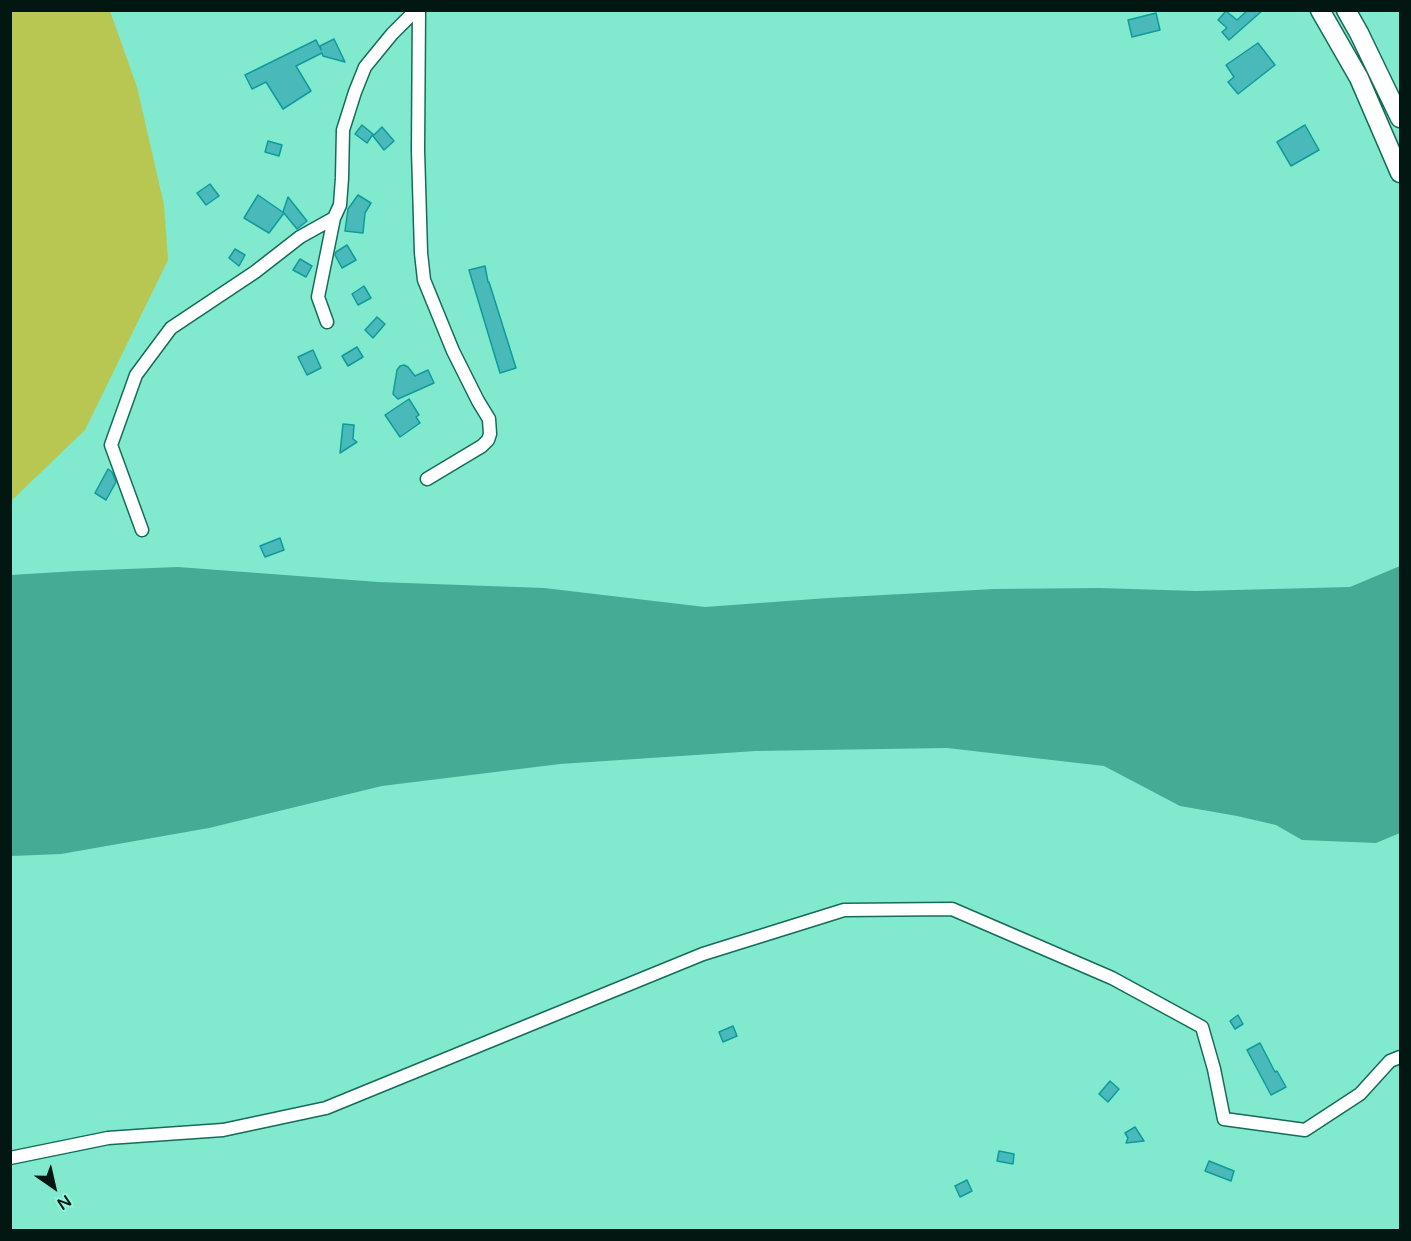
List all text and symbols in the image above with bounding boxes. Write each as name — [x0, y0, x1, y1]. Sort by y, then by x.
north arrow — [24, 1157, 84, 1217]
text: N — [53, 1190, 75, 1214]

